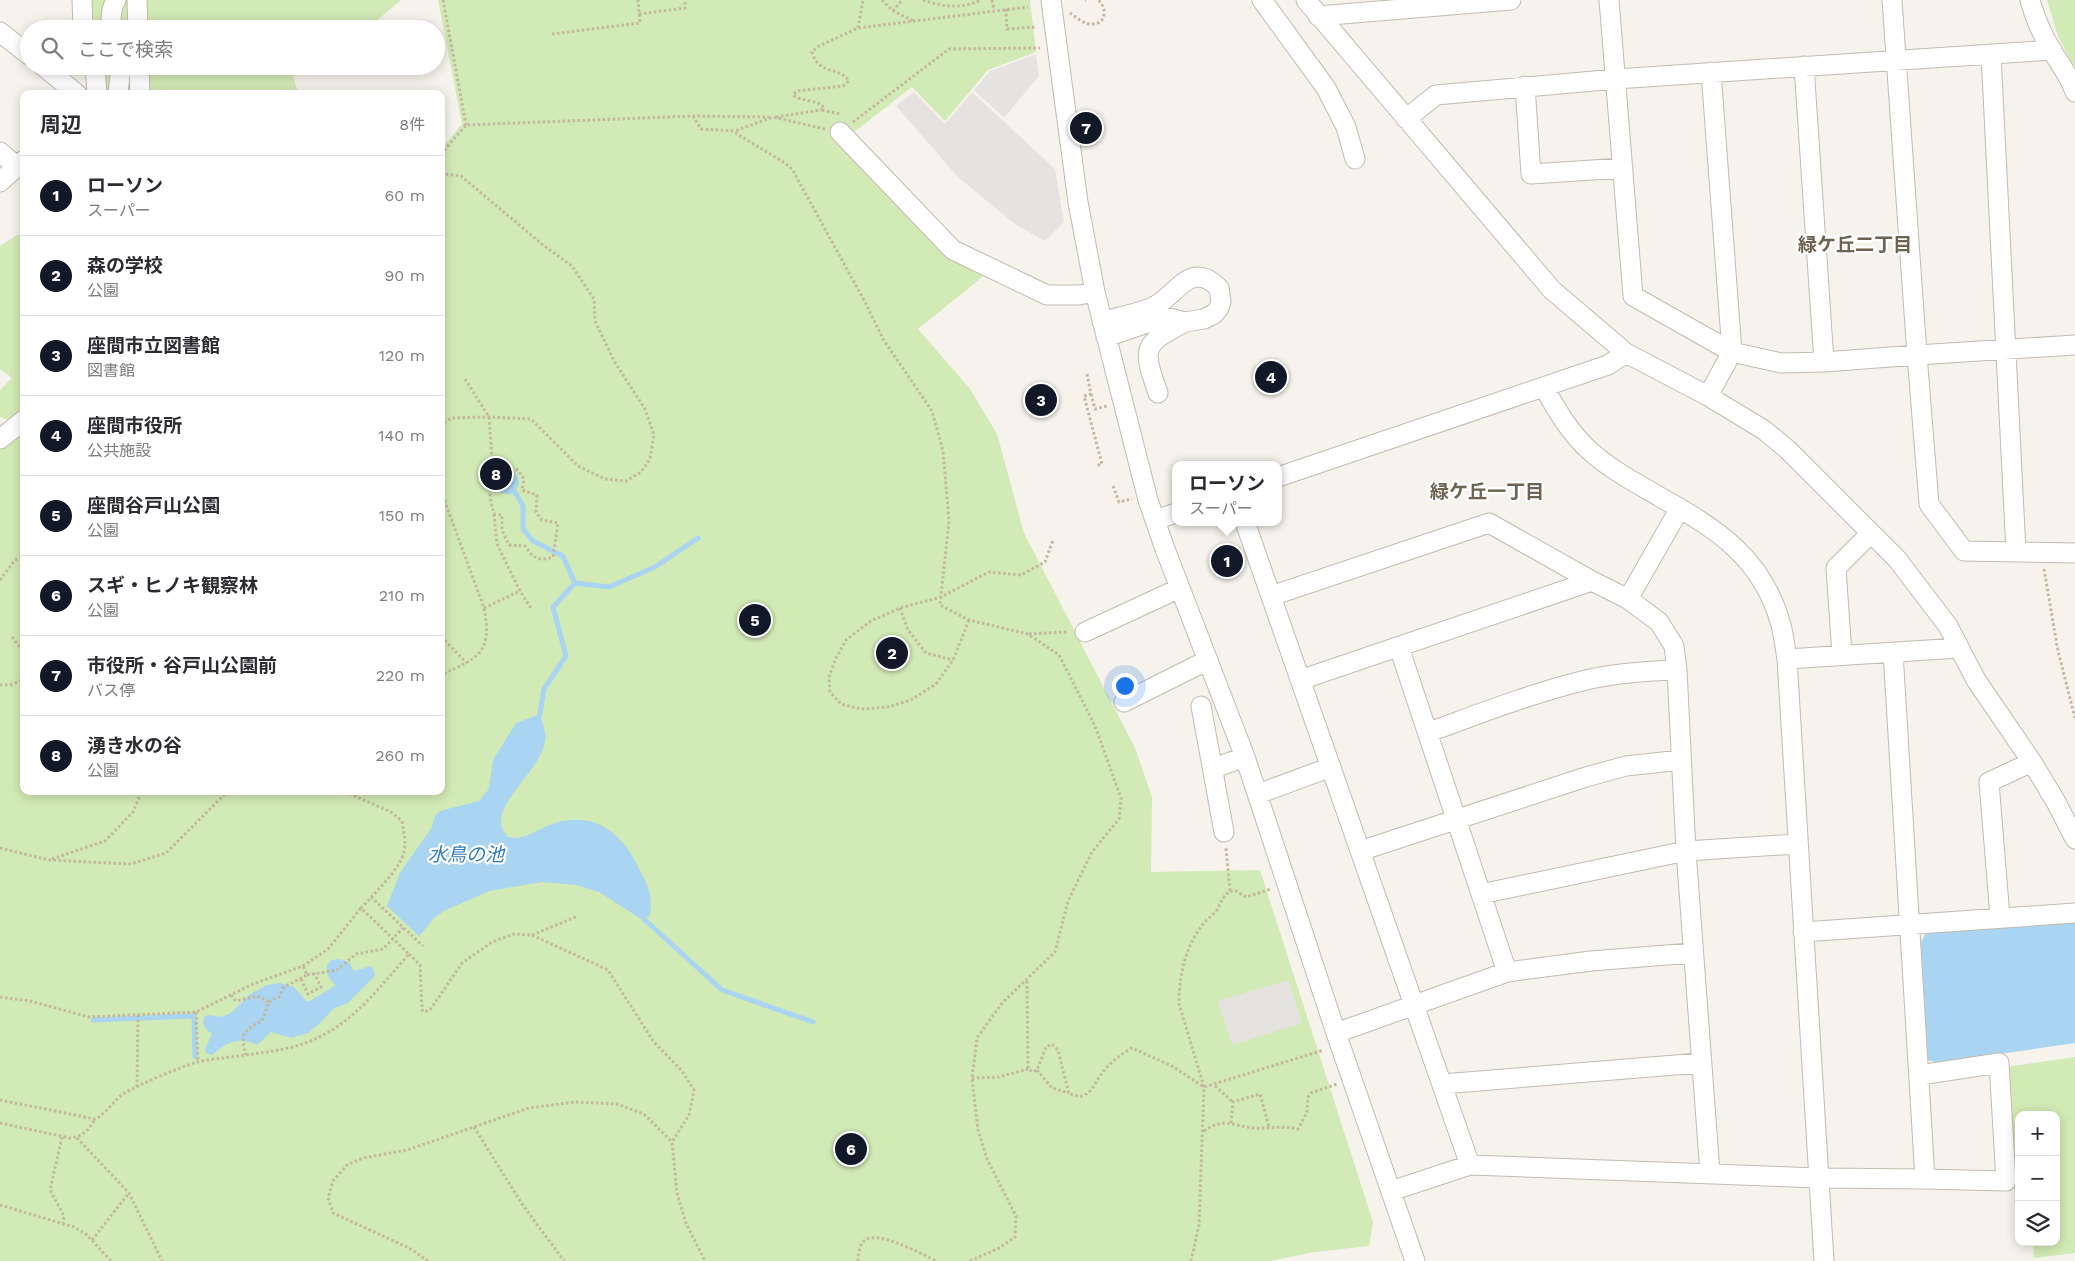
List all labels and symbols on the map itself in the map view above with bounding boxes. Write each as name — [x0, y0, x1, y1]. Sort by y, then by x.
pin: 7 — [1070, 109, 1102, 147]
district label: 緑ケ丘二丁目 — [1798, 233, 1912, 256]
pin: 4 — [1255, 358, 1287, 396]
pin: 3 — [1025, 381, 1057, 419]
pin: 8 — [480, 455, 512, 493]
district label: 緑ケ丘一丁目 — [1430, 480, 1544, 503]
pin: 1 — [1211, 542, 1243, 580]
pin: 5 — [739, 601, 771, 639]
pin: 2 — [876, 634, 908, 672]
your location — [1112, 673, 1138, 699]
water label: 水鳥の池 — [428, 843, 506, 866]
pin: 6 — [835, 1130, 867, 1168]

